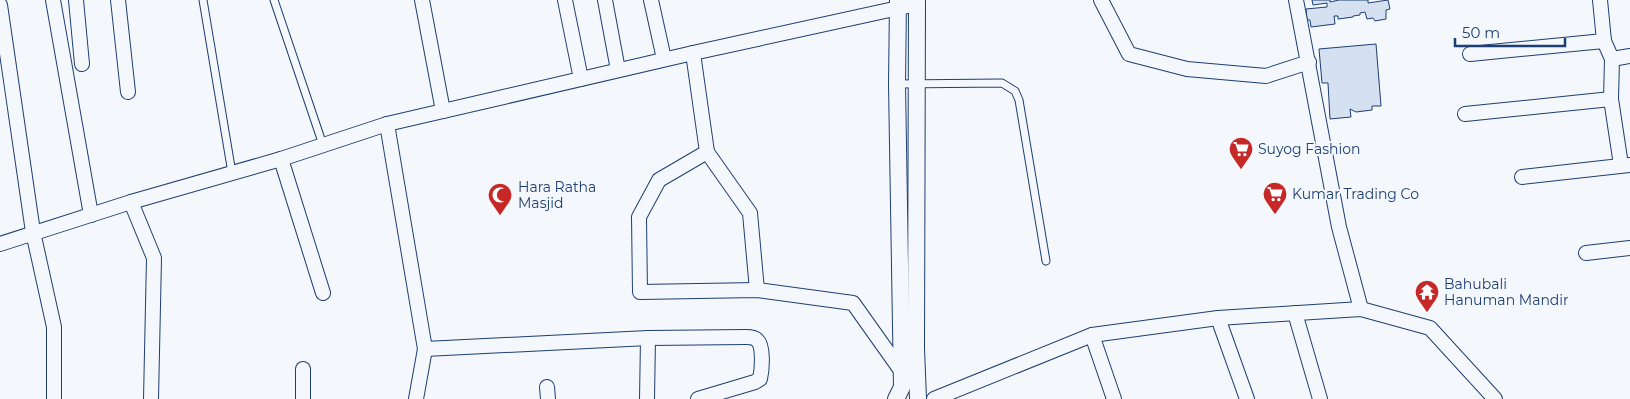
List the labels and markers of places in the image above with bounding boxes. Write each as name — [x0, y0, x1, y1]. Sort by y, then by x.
supermarket icon: Suyog Fashion — [1228, 136, 1254, 170]
place label: Suyog Fashion — [1258, 140, 1361, 158]
place label: Hara Ratha Masjid — [518, 178, 596, 212]
supermarket icon: Kumar Trading Co — [1262, 181, 1288, 215]
mosque icon: Hara Ratha Masjid — [487, 182, 513, 216]
place label: Kumar Trading Co — [1292, 185, 1419, 203]
place label: Bahubali Hanuman Mandir — [1444, 275, 1569, 309]
temple icon: Bahubali Hanuman Mandir — [1414, 279, 1440, 313]

